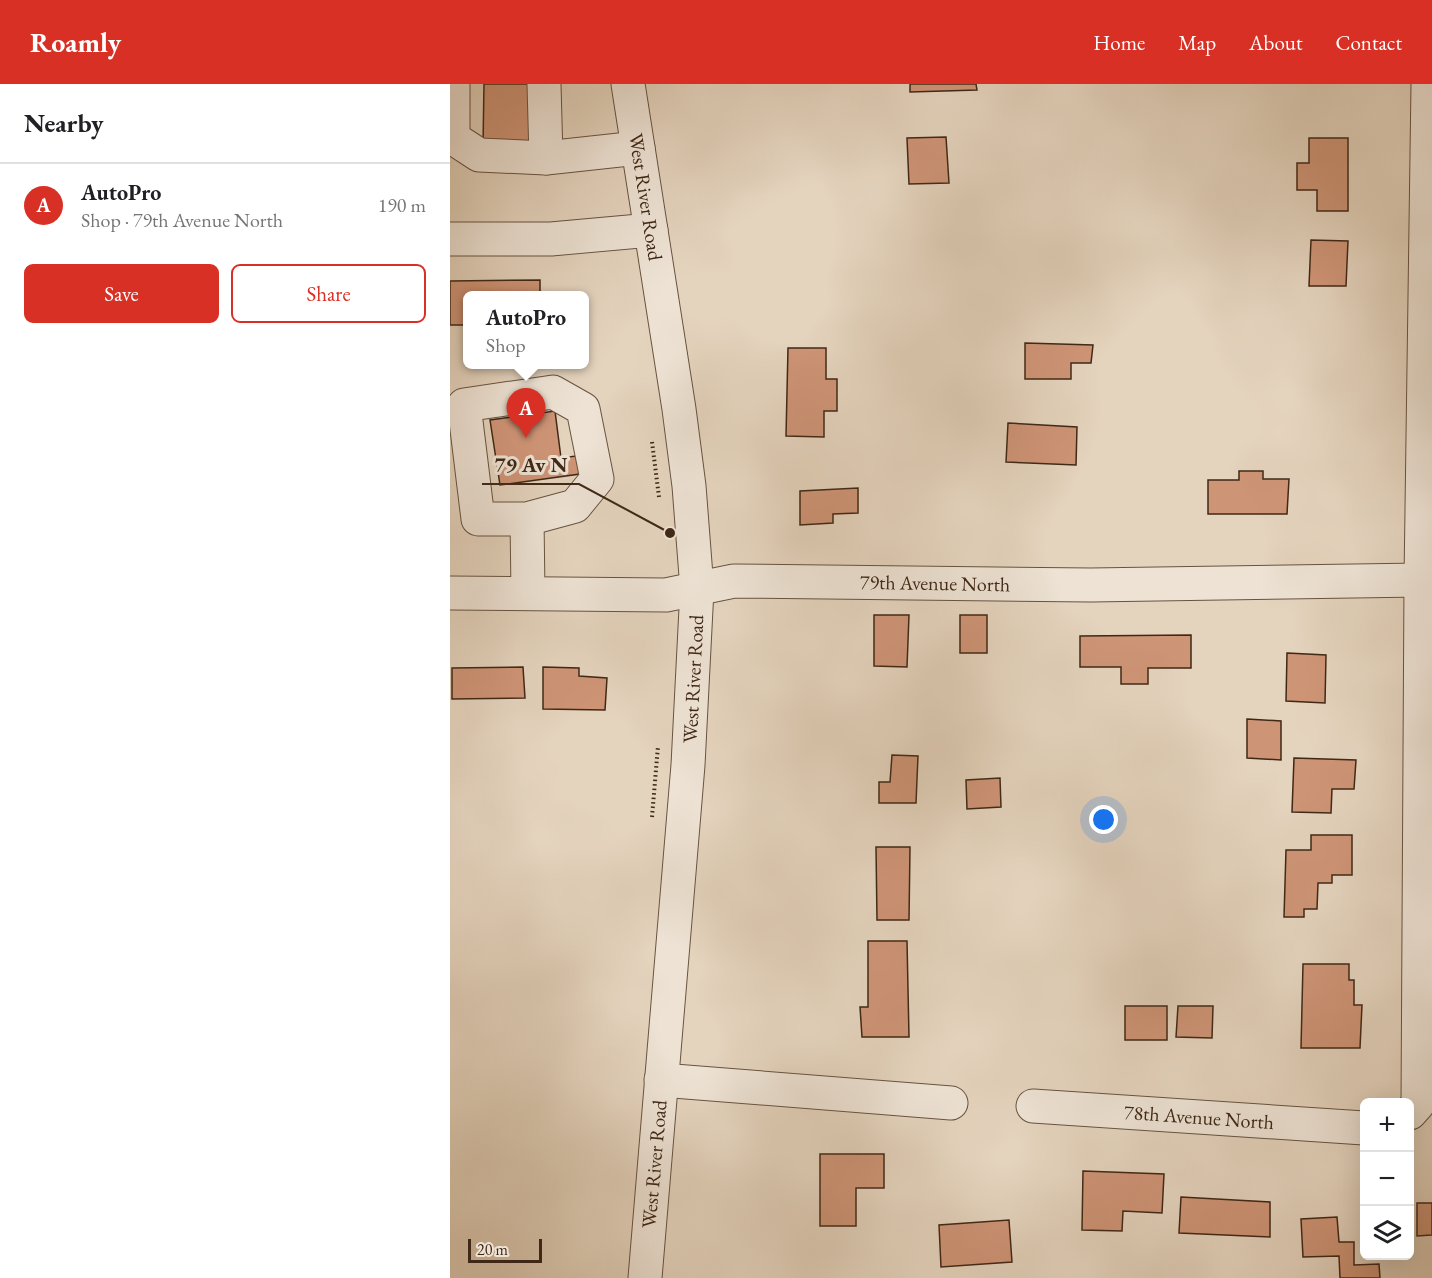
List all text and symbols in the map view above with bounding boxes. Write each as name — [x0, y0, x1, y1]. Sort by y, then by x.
text: Roamly — [30, 24, 121, 60]
text: Home — [1093, 29, 1145, 56]
text: Map — [1178, 29, 1216, 56]
text: About — [1249, 29, 1302, 56]
text: Contact — [1335, 29, 1402, 56]
text: Nearby — [24, 106, 104, 140]
street label: West River Road — [623, 131, 669, 263]
text: AutoPro — [81, 178, 161, 207]
text: A — [36, 192, 51, 218]
text: 190 m — [378, 192, 426, 218]
text: Shop · 79th Avenue North — [81, 207, 283, 233]
button: Save — [24, 264, 219, 323]
button: Share — [231, 264, 426, 323]
popup — [463, 291, 589, 369]
text: AutoPro — [486, 303, 566, 332]
text: Shop — [486, 332, 526, 358]
pin: A — [506, 388, 546, 438]
callout: 79 Av N — [482, 445, 579, 484]
text: 79 Av N — [495, 451, 567, 478]
street label: 79th Avenue North — [860, 569, 1010, 597]
street label: West River Road — [677, 613, 709, 744]
your location — [1089, 805, 1118, 834]
street label: West River Road — [635, 1098, 673, 1229]
map controls — [1360, 1098, 1414, 1260]
button: + — [1360, 1098, 1414, 1152]
street label: 78th Avenue North — [1123, 1099, 1275, 1135]
button: − — [1360, 1152, 1414, 1206]
button: layers — [1360, 1206, 1414, 1260]
scale bar — [468, 1236, 542, 1264]
text: 20 m — [477, 1239, 508, 1260]

